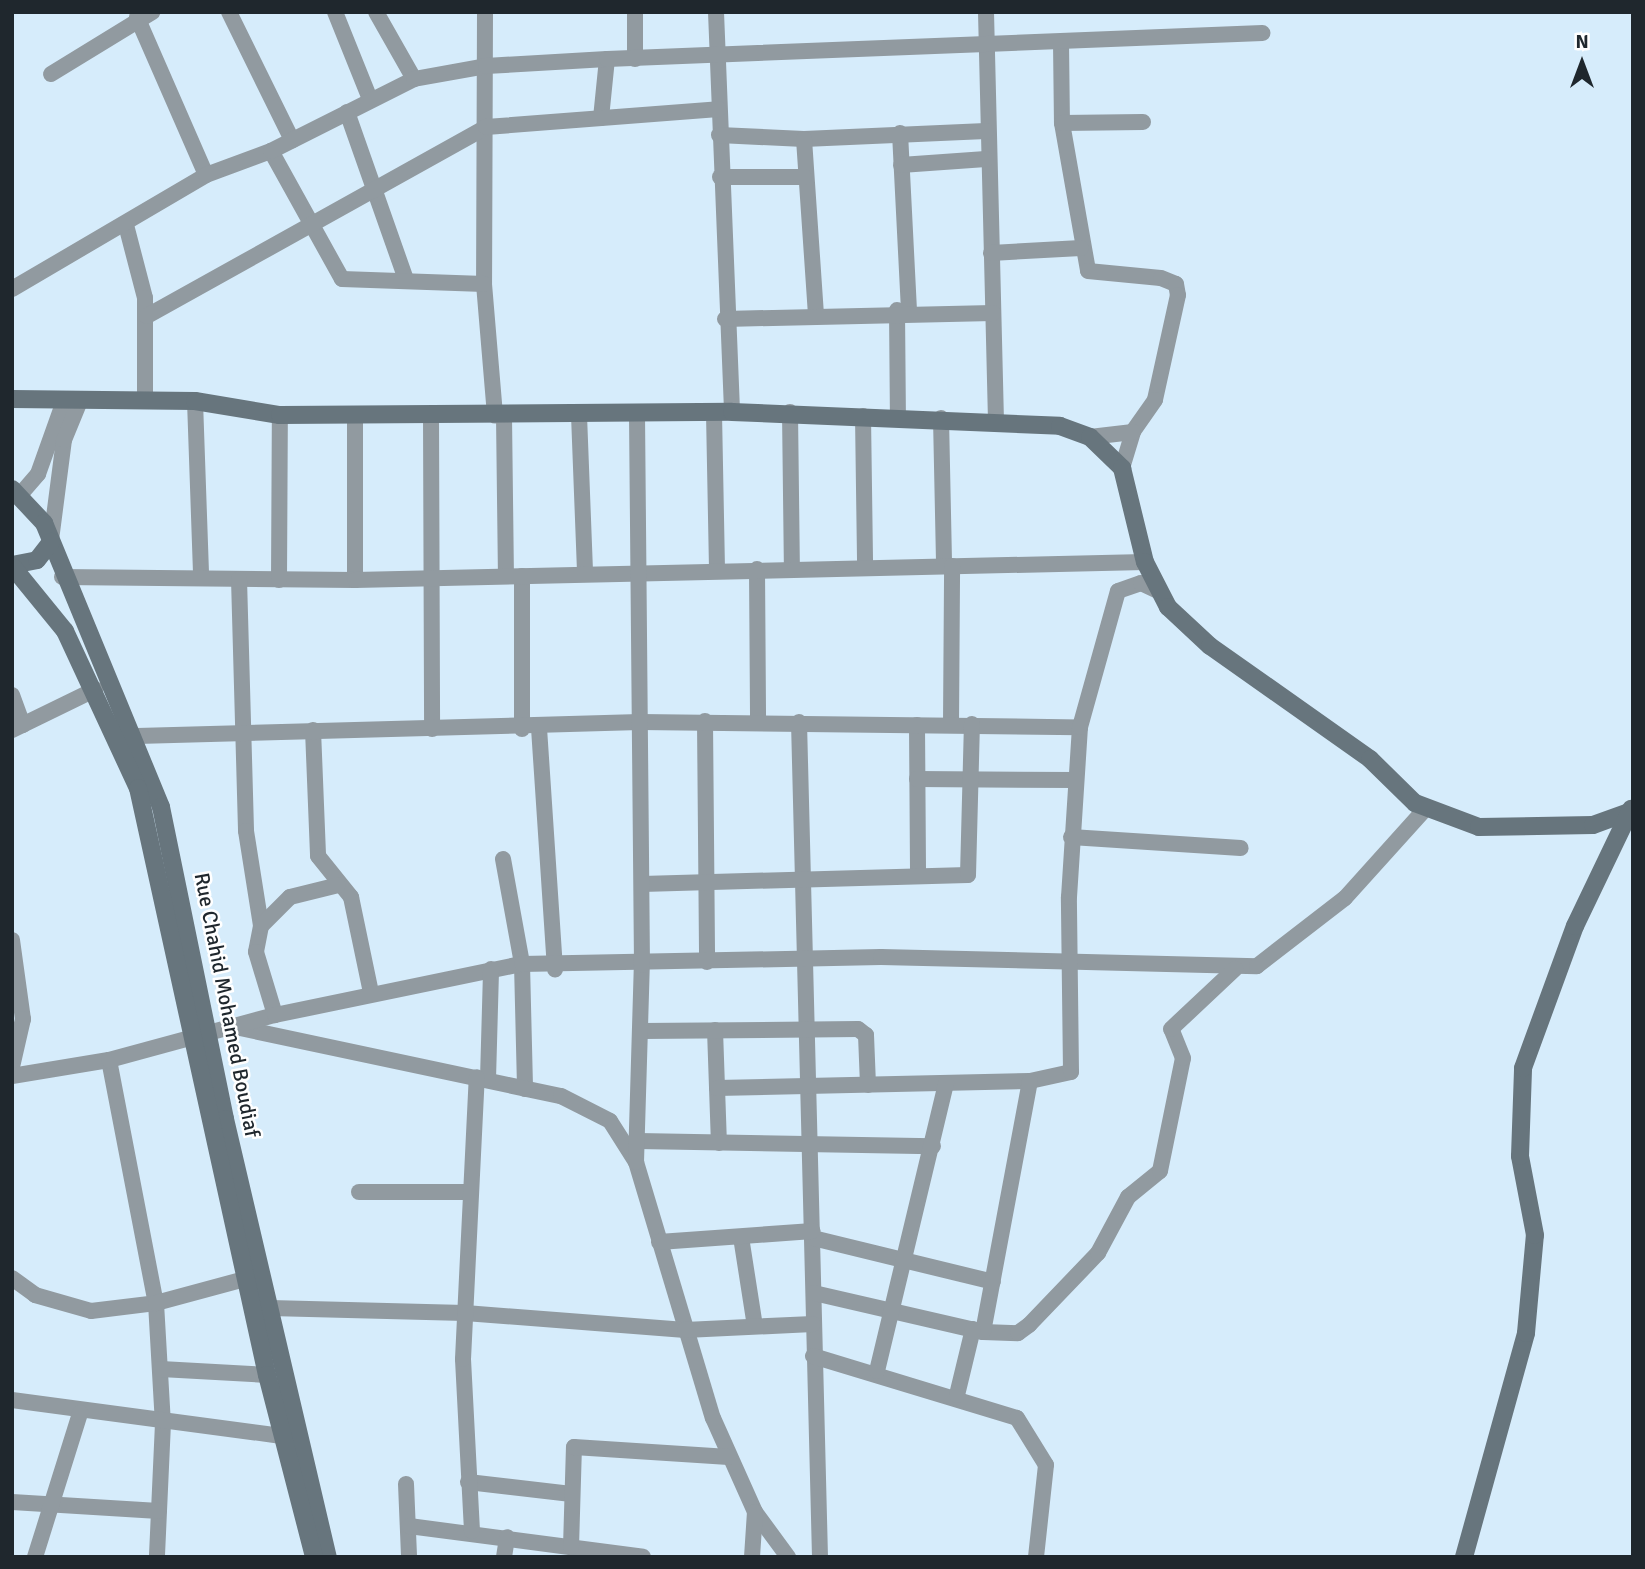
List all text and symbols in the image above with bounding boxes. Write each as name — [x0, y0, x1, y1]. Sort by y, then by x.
north arrow — [1547, 28, 1617, 98]
text: N — [1575, 30, 1589, 54]
street label: Rue Chahid Mohamed Boudiaf — [189, 871, 265, 1139]

